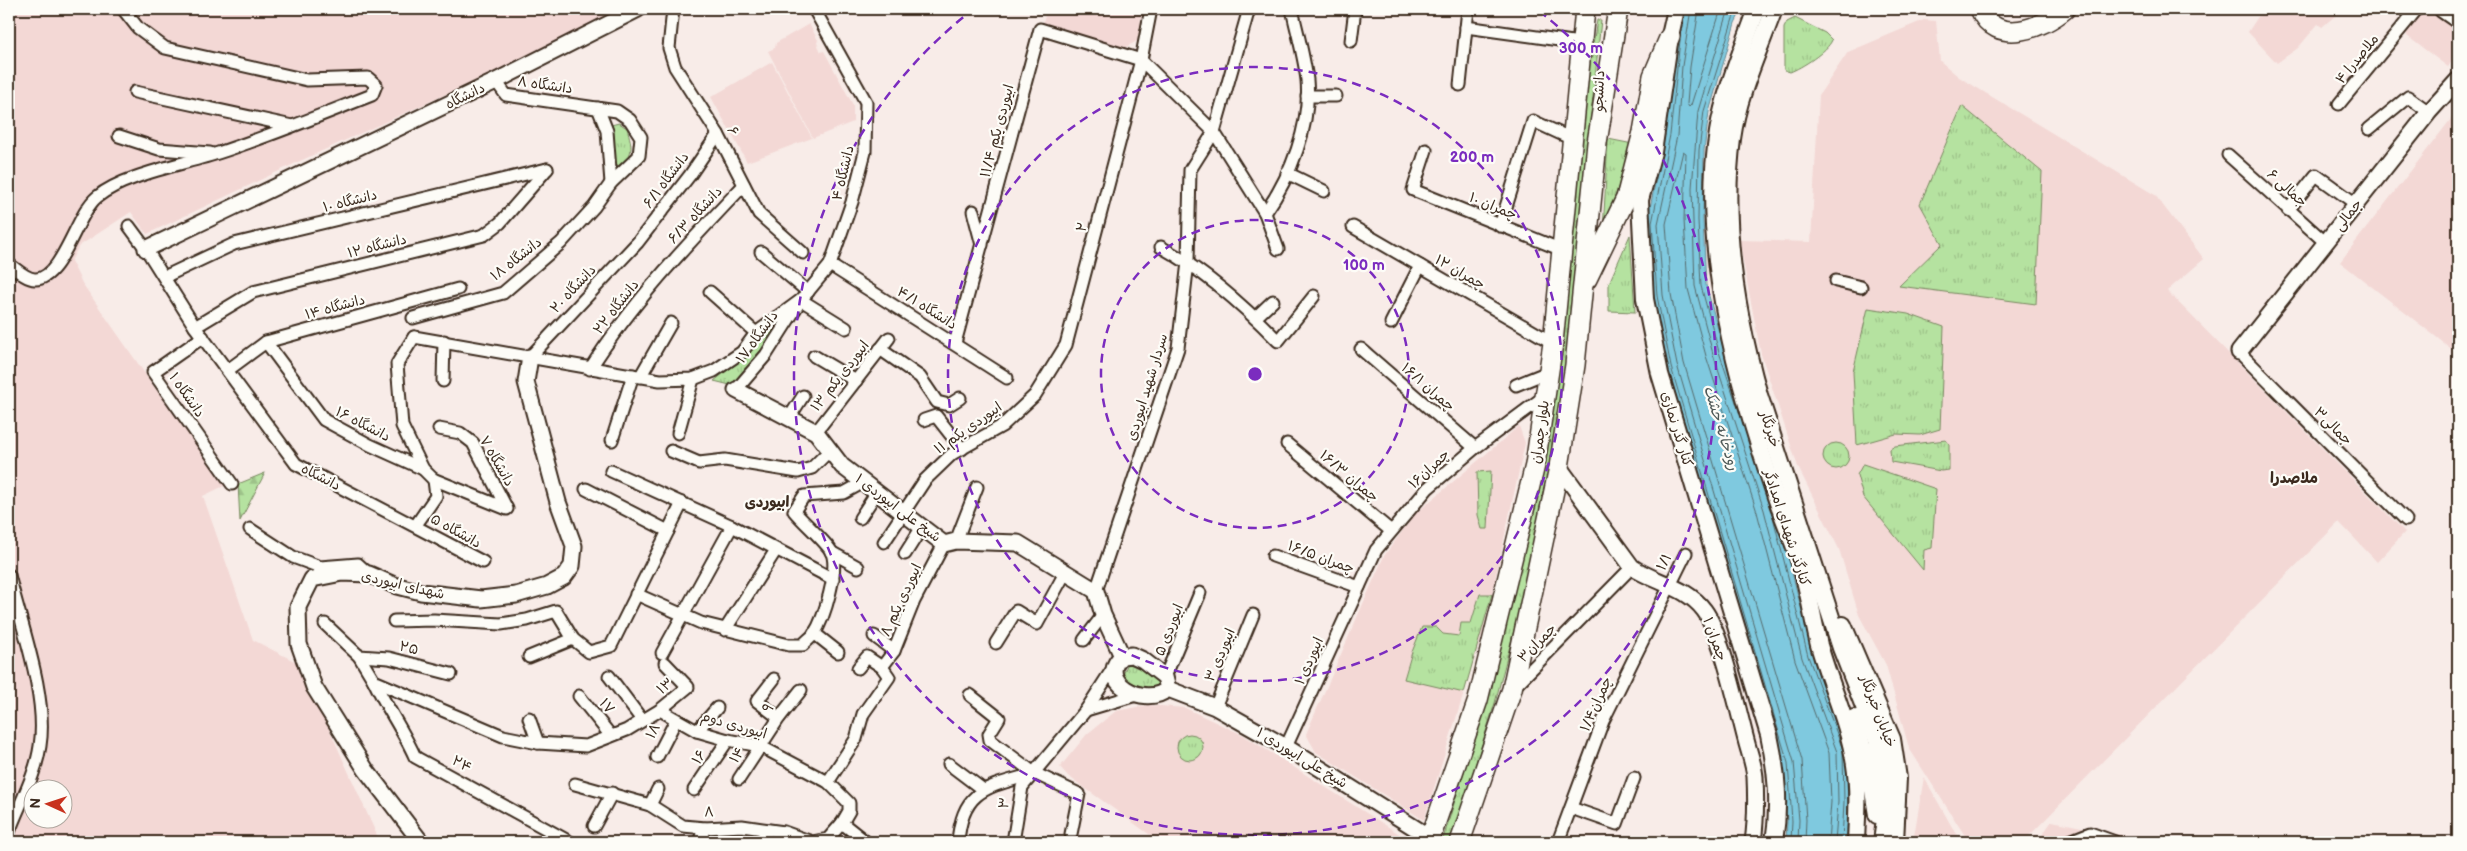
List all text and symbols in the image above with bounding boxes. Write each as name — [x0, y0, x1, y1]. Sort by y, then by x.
street label: ۴ ملاصدرا — [2332, 31, 2382, 87]
text: 300 m — [1559, 39, 1603, 58]
street label: دانشجو — [1590, 70, 1608, 113]
street label: ۸ دانشگاه — [516, 73, 574, 97]
street label: دانشگاه — [442, 79, 488, 113]
street label: ۱۱/۴ ابیوردی یکم — [976, 83, 1020, 180]
street label: ۶ — [724, 123, 742, 139]
street label: ۴ دانشگاه — [828, 144, 858, 202]
text: 200 m — [1450, 148, 1494, 167]
street label: ۶/۱ دانشگاه — [639, 149, 693, 211]
street label: ۶ جمالی — [2263, 166, 2311, 210]
street label: ۶/۳ دانشگاه — [664, 183, 726, 247]
street label: ۱۰ دانشگاه — [321, 186, 379, 216]
street label: ۱۰ چمران — [1466, 189, 1519, 224]
street label: جمالی — [2330, 196, 2366, 234]
street label: ۲ — [1073, 220, 1091, 234]
street label: ۱۲ دانشگاه — [346, 230, 408, 262]
street label: ۱۸ دانشگاه — [487, 234, 545, 284]
street label: ۱۲ چمران — [1432, 251, 1488, 294]
text: 100 m — [1343, 256, 1385, 275]
street label: ۲۰ دانشگاه — [546, 261, 600, 317]
street label: ۲۲ دانشگاه — [589, 276, 643, 338]
street label: ۴/۱ دانشگاه — [894, 283, 960, 333]
street label: ۱۴ دانشگاه — [303, 291, 367, 323]
street label: ۱۷ دانشگاه — [732, 307, 782, 367]
street label: سردار شهید ابیوردی — [1123, 331, 1171, 443]
street label: ۱۳ ابیوردی یکم — [807, 337, 874, 416]
street label: ۱۶/۱ چمران — [1397, 359, 1458, 416]
centre of rings — [1246, 365, 1264, 383]
street label: ۱ دانشگاه — [165, 369, 209, 421]
water label: رودخانه خشک — [1699, 383, 1743, 473]
street label: کنار گذر نمازی — [1657, 389, 1697, 469]
street label: ۱۱ ابیوردی یکم — [931, 398, 1006, 459]
street label: بلوار چمران — [1527, 399, 1554, 465]
street label: ۱۶ دانشگاه — [333, 403, 393, 445]
street label: جمالی۳ — [2310, 403, 2356, 449]
street label: خبرنگار — [1756, 408, 1784, 450]
street label: ۷ دانشگاه — [476, 433, 518, 489]
street label: ۱۶/۳ چمران — [1315, 446, 1382, 506]
street label: چمران۱۶ — [1405, 446, 1454, 493]
street label: دانشگاه — [298, 460, 344, 494]
street label: کنارگذر شهدای امدادگر — [1760, 467, 1814, 588]
district label: ملاصدرا — [2270, 469, 2318, 488]
street label: شیخ علی ابیوردی ۱ — [851, 470, 944, 547]
district label: ابیوردی — [745, 493, 790, 512]
street label: ۵ دانشگاه — [428, 510, 484, 552]
street label: ۱۶/۵ چمران — [1285, 537, 1357, 578]
street label: ۱/۱ — [1653, 551, 1675, 573]
street label: ۸ ابیوردی یکم — [877, 561, 927, 640]
street label: شهدای ابیوردی — [360, 567, 446, 603]
street label: ۵ ابیوردی — [1151, 601, 1187, 659]
street label: چمران ۱ — [1698, 615, 1731, 664]
street label: چمران۳ — [1514, 620, 1561, 667]
street label: ۳ ابیوردی — [1201, 626, 1239, 684]
street label: ۱ ابیوردی — [1291, 635, 1327, 687]
street label: ۲۵ — [398, 637, 420, 659]
street label: خیابان خبرنگار — [1856, 672, 1900, 750]
street label: ۱۳ — [653, 674, 677, 698]
street label: چمران۱/۴ — [1576, 674, 1617, 735]
street label: ۱۷ — [596, 695, 618, 717]
street label: ۹ — [759, 699, 777, 717]
street label: ابیوردی دوم — [699, 707, 769, 744]
street label: ۱۸ — [642, 720, 664, 742]
street label: شیخ علی ابیوردی ۱ — [1253, 724, 1351, 793]
street label: ۱۴ — [726, 744, 748, 766]
street label: ۱۶ — [688, 747, 710, 767]
street label: ۲۴ — [449, 752, 475, 776]
north arrow — [22, 778, 72, 828]
street label: ۳ — [995, 796, 1013, 810]
text: N — [27, 798, 44, 809]
street label: ۸ — [704, 803, 714, 821]

